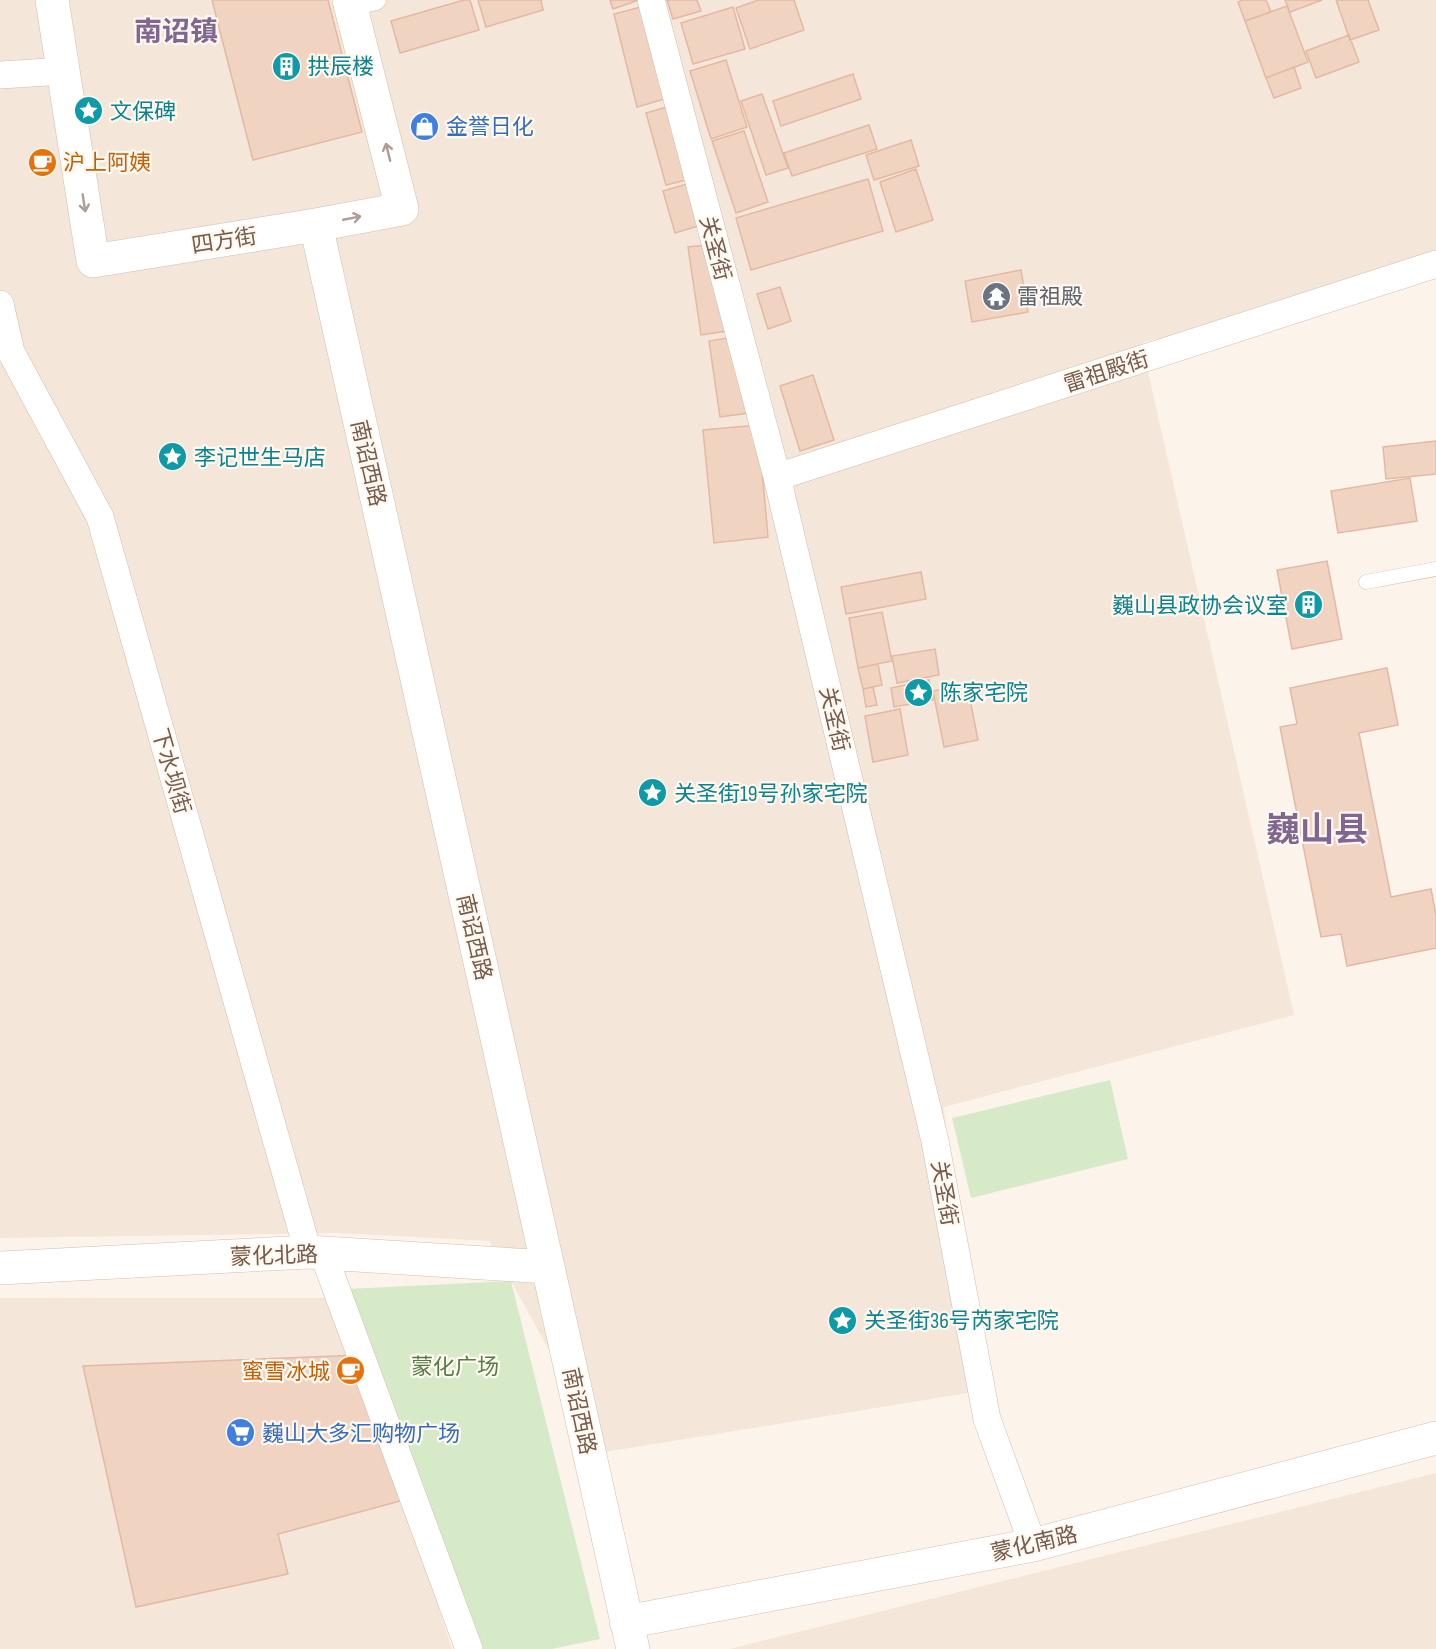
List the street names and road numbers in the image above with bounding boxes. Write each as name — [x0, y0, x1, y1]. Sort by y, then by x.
street label: 关圣街 — [693, 213, 736, 284]
street label: 四方街 — [190, 223, 259, 260]
street label: 雷祖殿街 — [1060, 346, 1152, 399]
street label: 南诏西路 — [344, 417, 391, 509]
street label: 关圣街 — [813, 684, 854, 755]
street label: 下水坝街 — [145, 725, 196, 817]
street label: 南诏西路 — [450, 891, 497, 983]
street label: 关圣街 — [924, 1158, 963, 1228]
street label: 蒙化北路 — [230, 1241, 319, 1272]
street label: 南诏西路 — [556, 1365, 601, 1457]
street label: 蒙化南路 — [988, 1521, 1080, 1568]

